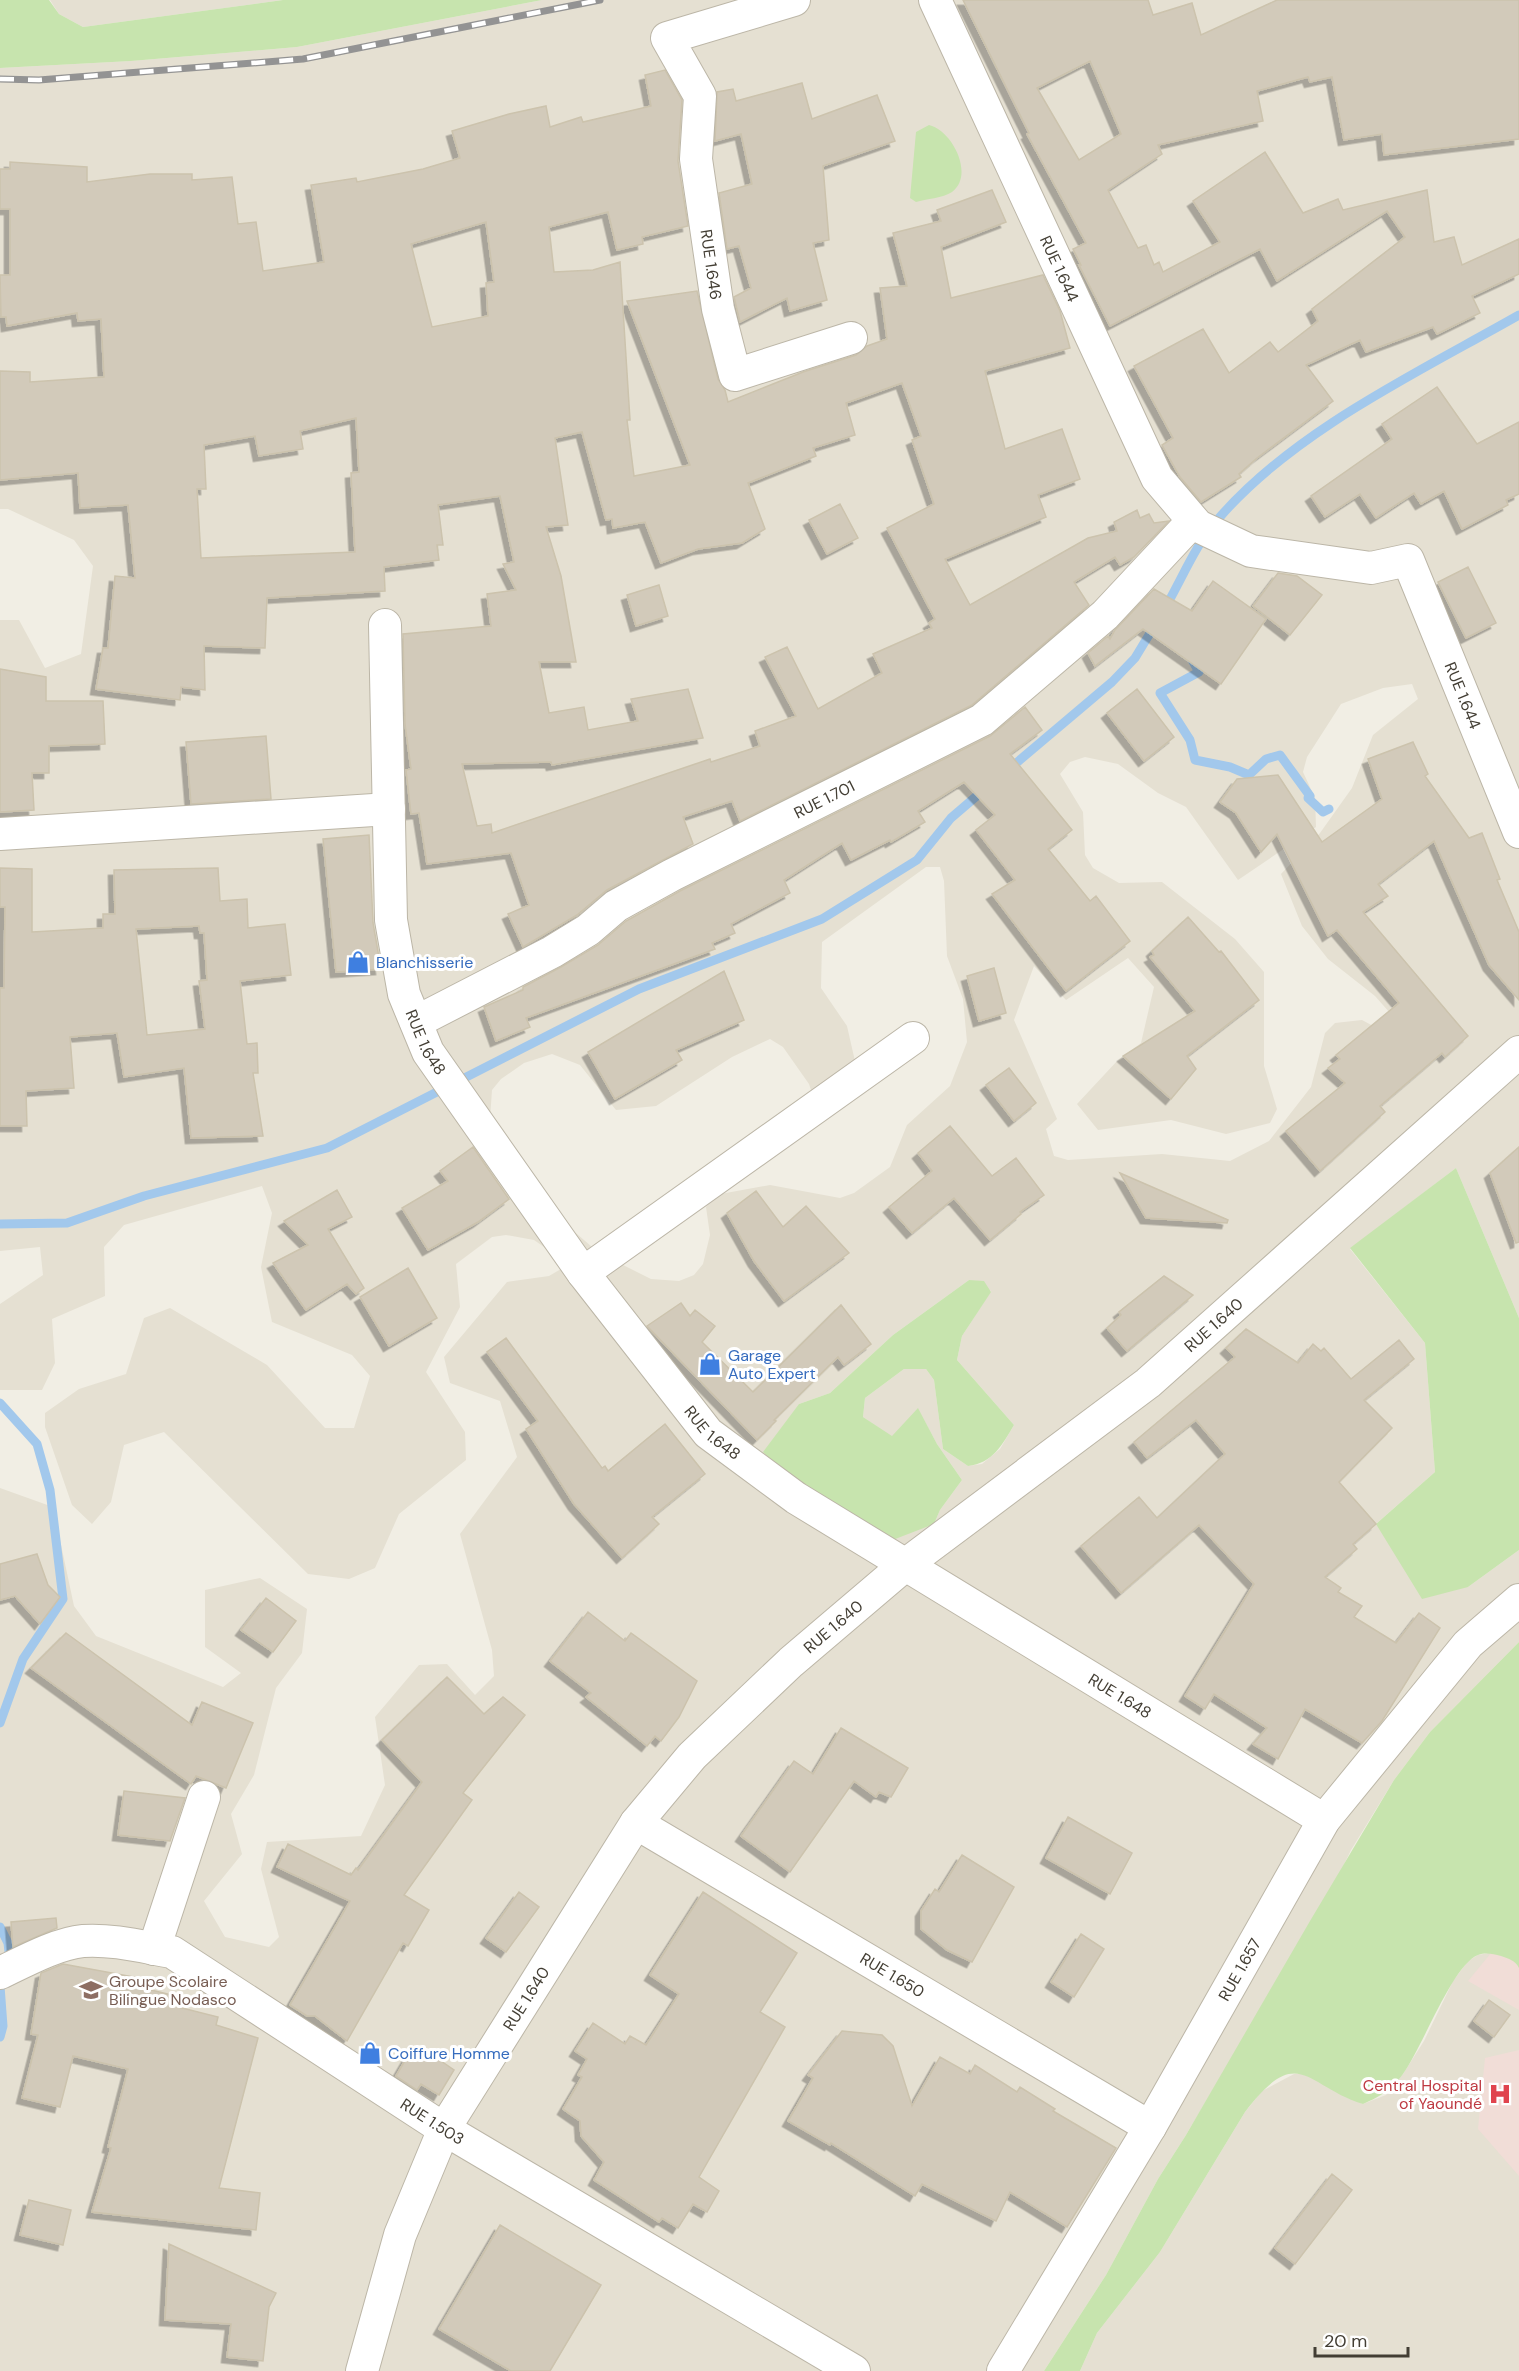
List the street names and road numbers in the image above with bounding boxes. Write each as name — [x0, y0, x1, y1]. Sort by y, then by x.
street label: RUE 1.646 — [696, 228, 727, 301]
street label: RUE 1.644 — [1035, 232, 1084, 305]
street label: RUE 1.644 — [1440, 659, 1486, 732]
street label: RUE 1.701 — [790, 775, 858, 823]
street label: RUE 1.648 — [401, 1006, 451, 1079]
street label: RUE 1.640 — [1180, 1293, 1247, 1356]
street label: RUE 1.648 — [680, 1401, 745, 1464]
street label: RUE 1.640 — [799, 1595, 867, 1658]
street label: RUE 1.648 — [1085, 1668, 1156, 1723]
street label: RUE 1.657 — [1213, 1934, 1265, 2005]
street label: RUE 1.650 — [856, 1947, 929, 2002]
street label: RUE 1.640 — [498, 1963, 554, 2035]
street label: RUE 1.503 — [397, 2093, 468, 2149]

